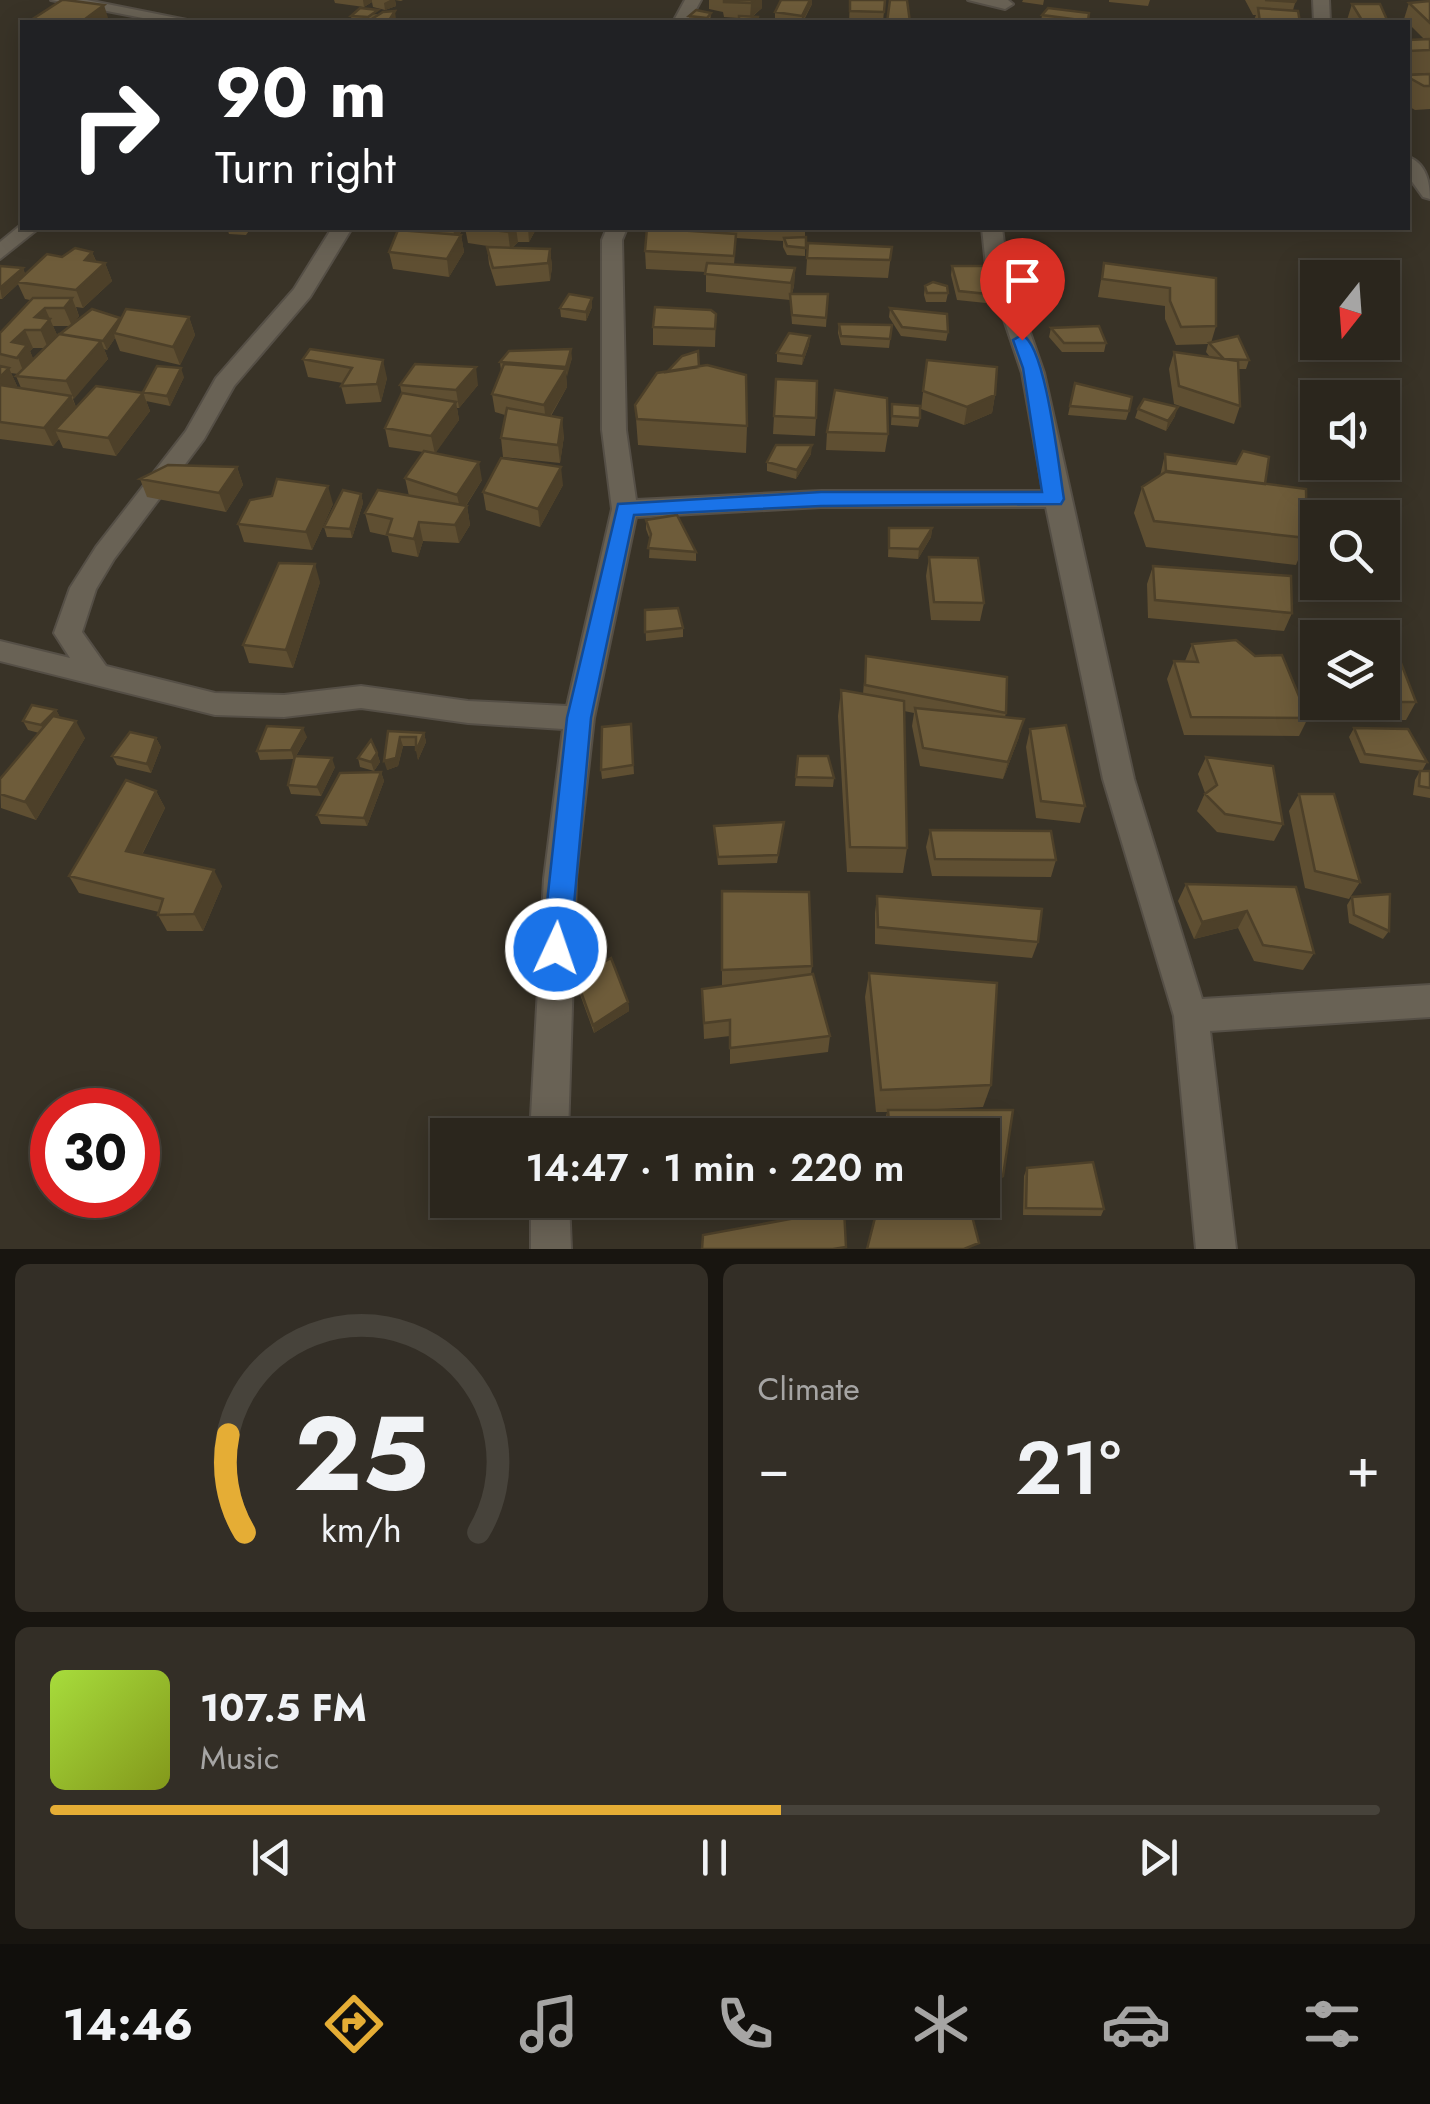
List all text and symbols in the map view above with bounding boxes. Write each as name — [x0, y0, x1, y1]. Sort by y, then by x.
text: 90 m — [215, 42, 387, 143]
icon: right — [50, 60, 180, 190]
text: Turn right — [215, 135, 396, 200]
pin — [980, 238, 1065, 341]
icon: arrive — [995, 253, 1050, 308]
north arrow — [1300, 260, 1400, 360]
map controls — [1300, 260, 1400, 720]
button: sound — [1300, 380, 1400, 480]
button: search — [1300, 500, 1400, 600]
button: layers — [1300, 620, 1400, 720]
position arrow — [504, 897, 608, 1001]
speed limit sign: 30 — [30, 1088, 160, 1218]
text: 14:47 · 1 min · 220 m — [525, 1140, 905, 1195]
text: Climate — [758, 1366, 860, 1412]
text: 25 — [294, 1379, 429, 1529]
text: 21° — [1015, 1414, 1121, 1522]
text: − — [758, 1428, 790, 1508]
text: + — [1346, 1428, 1380, 1508]
text: km/h — [321, 1504, 402, 1555]
text: 107.5 FM — [200, 1680, 367, 1735]
text: Music — [200, 1735, 279, 1781]
icon: previous — [244, 1830, 299, 1885]
icon: pause — [687, 1830, 742, 1885]
icon: next — [1131, 1830, 1186, 1885]
icon: directions — [319, 1989, 389, 2059]
icon: music — [514, 1989, 584, 2059]
icon: phone — [710, 1989, 780, 2059]
icon: climate — [906, 1989, 976, 2059]
icon: car — [1101, 1989, 1171, 2059]
icon: filters — [1297, 1989, 1367, 2059]
text: 14:46 — [63, 1992, 193, 2057]

